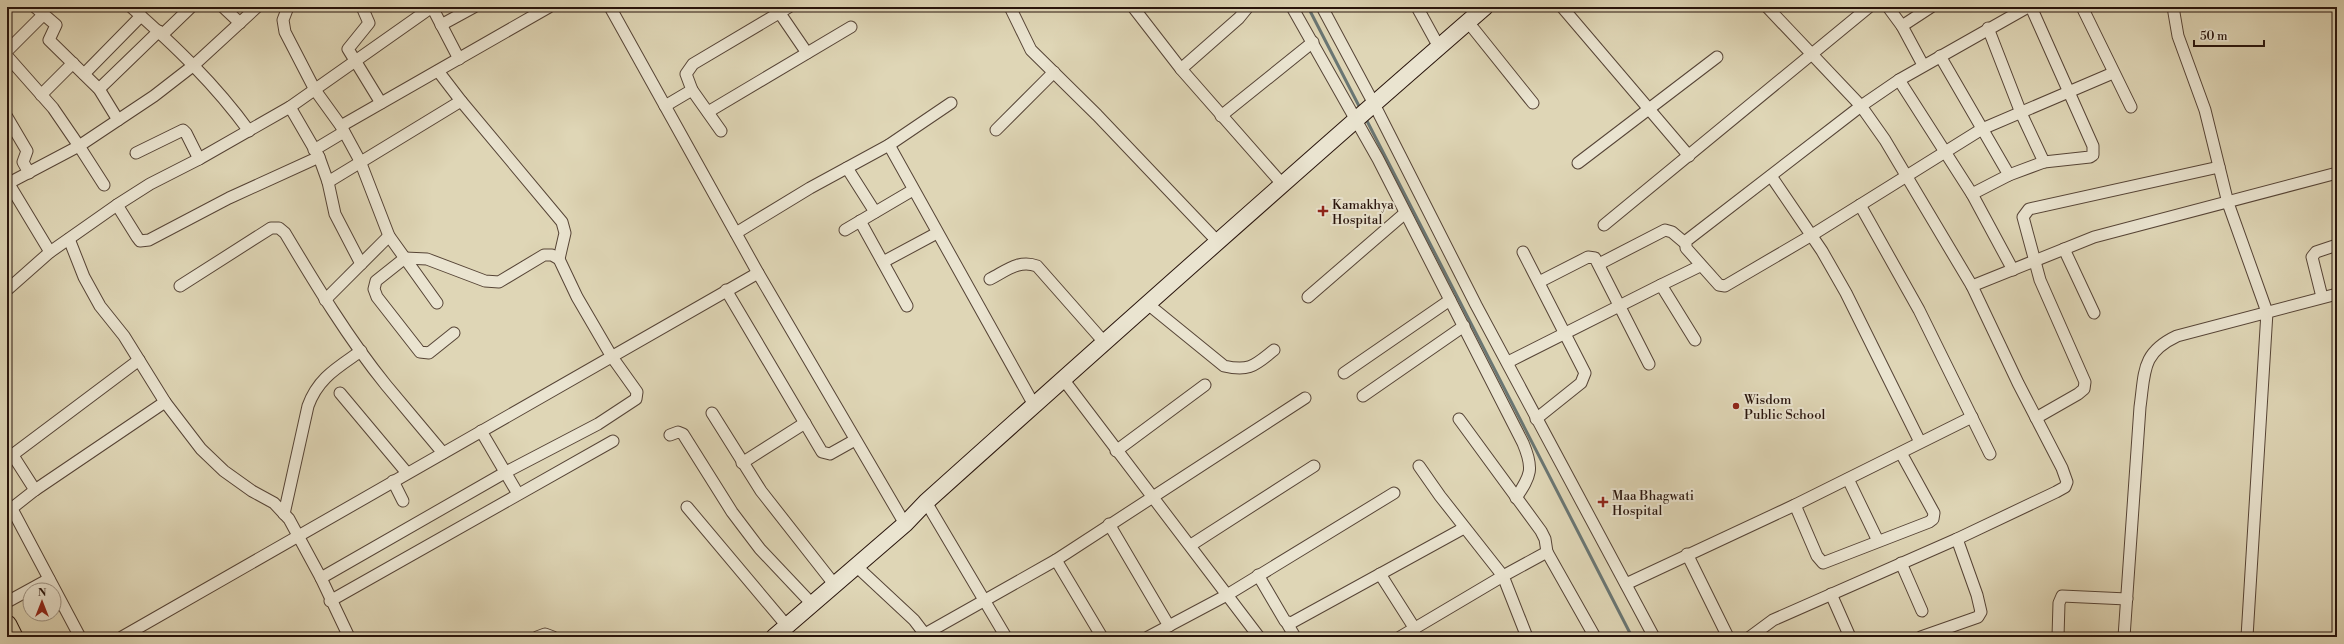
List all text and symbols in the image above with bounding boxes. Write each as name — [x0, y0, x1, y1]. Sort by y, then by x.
scale bar — [2194, 22, 2264, 48]
text: 50 m — [2200, 29, 2228, 44]
place label: Kamakhya Hospital — [1332, 197, 1394, 228]
marker: Kamakhya Hospital — [1317, 205, 1329, 217]
place label: Wisdom Public School — [1743, 392, 1825, 423]
marker: Wisdom Public School — [1731, 401, 1741, 411]
place label: Maa Bhagwati Hospital — [1612, 488, 1694, 519]
marker: Maa Bhagwati Hospital — [1597, 496, 1609, 508]
north arrow — [22, 582, 62, 622]
text: N — [38, 586, 47, 600]

